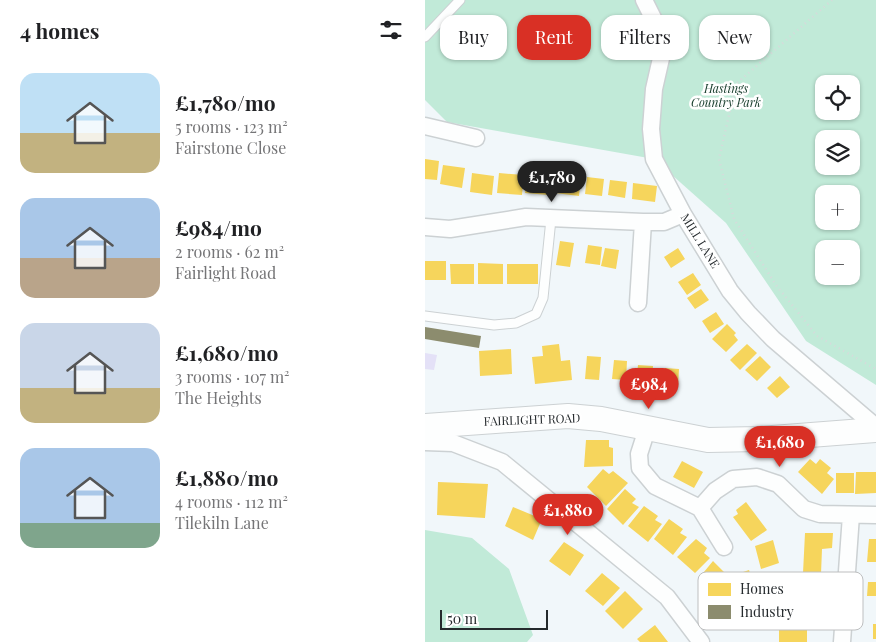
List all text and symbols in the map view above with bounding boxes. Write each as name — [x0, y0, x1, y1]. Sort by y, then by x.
chip: Buy — [440, 15, 507, 60]
chip: Rent — [517, 15, 591, 60]
chip: Filters — [601, 15, 689, 60]
chip: New — [699, 15, 770, 60]
text: 4 homes — [20, 16, 99, 44]
icon: filters — [377, 16, 405, 44]
map controls — [815, 75, 860, 285]
button: locate — [815, 75, 860, 120]
park label: Hastings Country Park — [691, 80, 761, 110]
text: £1,780/mo — [175, 88, 276, 116]
icon: home — [60, 93, 120, 153]
text: 5 rooms · 123 m² — [175, 116, 288, 137]
button: layers — [815, 130, 860, 175]
text: Fairstone Close — [175, 137, 286, 158]
pin: £1,780 — [511, 160, 593, 203]
text: £1,780 — [528, 166, 576, 187]
button: + — [815, 185, 860, 230]
street label: MILL LANE — [678, 210, 724, 271]
text: £984/mo — [175, 213, 262, 241]
icon: home — [60, 218, 120, 278]
button: − — [815, 240, 860, 285]
text: 2 rooms · 62 m² — [175, 241, 284, 262]
text: Fairlight Road — [175, 262, 276, 283]
text: £1,680/mo — [175, 338, 278, 366]
icon: home — [60, 343, 120, 403]
text: 3 rooms · 107 m² — [175, 366, 290, 387]
pin: £984 — [619, 368, 679, 410]
text: £984 — [631, 373, 667, 394]
text: The Heights — [175, 387, 262, 408]
street label: FAIRLIGHT ROAD — [483, 409, 581, 429]
pin: £1,680 — [739, 426, 821, 468]
text: £1,680 — [755, 431, 805, 452]
text: £1,880/mo — [175, 463, 278, 491]
icon: home — [60, 468, 120, 528]
text: 4 rooms · 112 m² — [175, 491, 288, 512]
pin: £1,880 — [527, 494, 609, 536]
text: £1,880 — [543, 499, 593, 520]
text: Tilekiln Lane — [175, 512, 269, 533]
legend — [698, 572, 863, 630]
text: Homes — [740, 579, 784, 598]
text: Industry — [740, 602, 794, 621]
scale bar — [440, 607, 547, 630]
text: 50 m — [447, 609, 477, 628]

